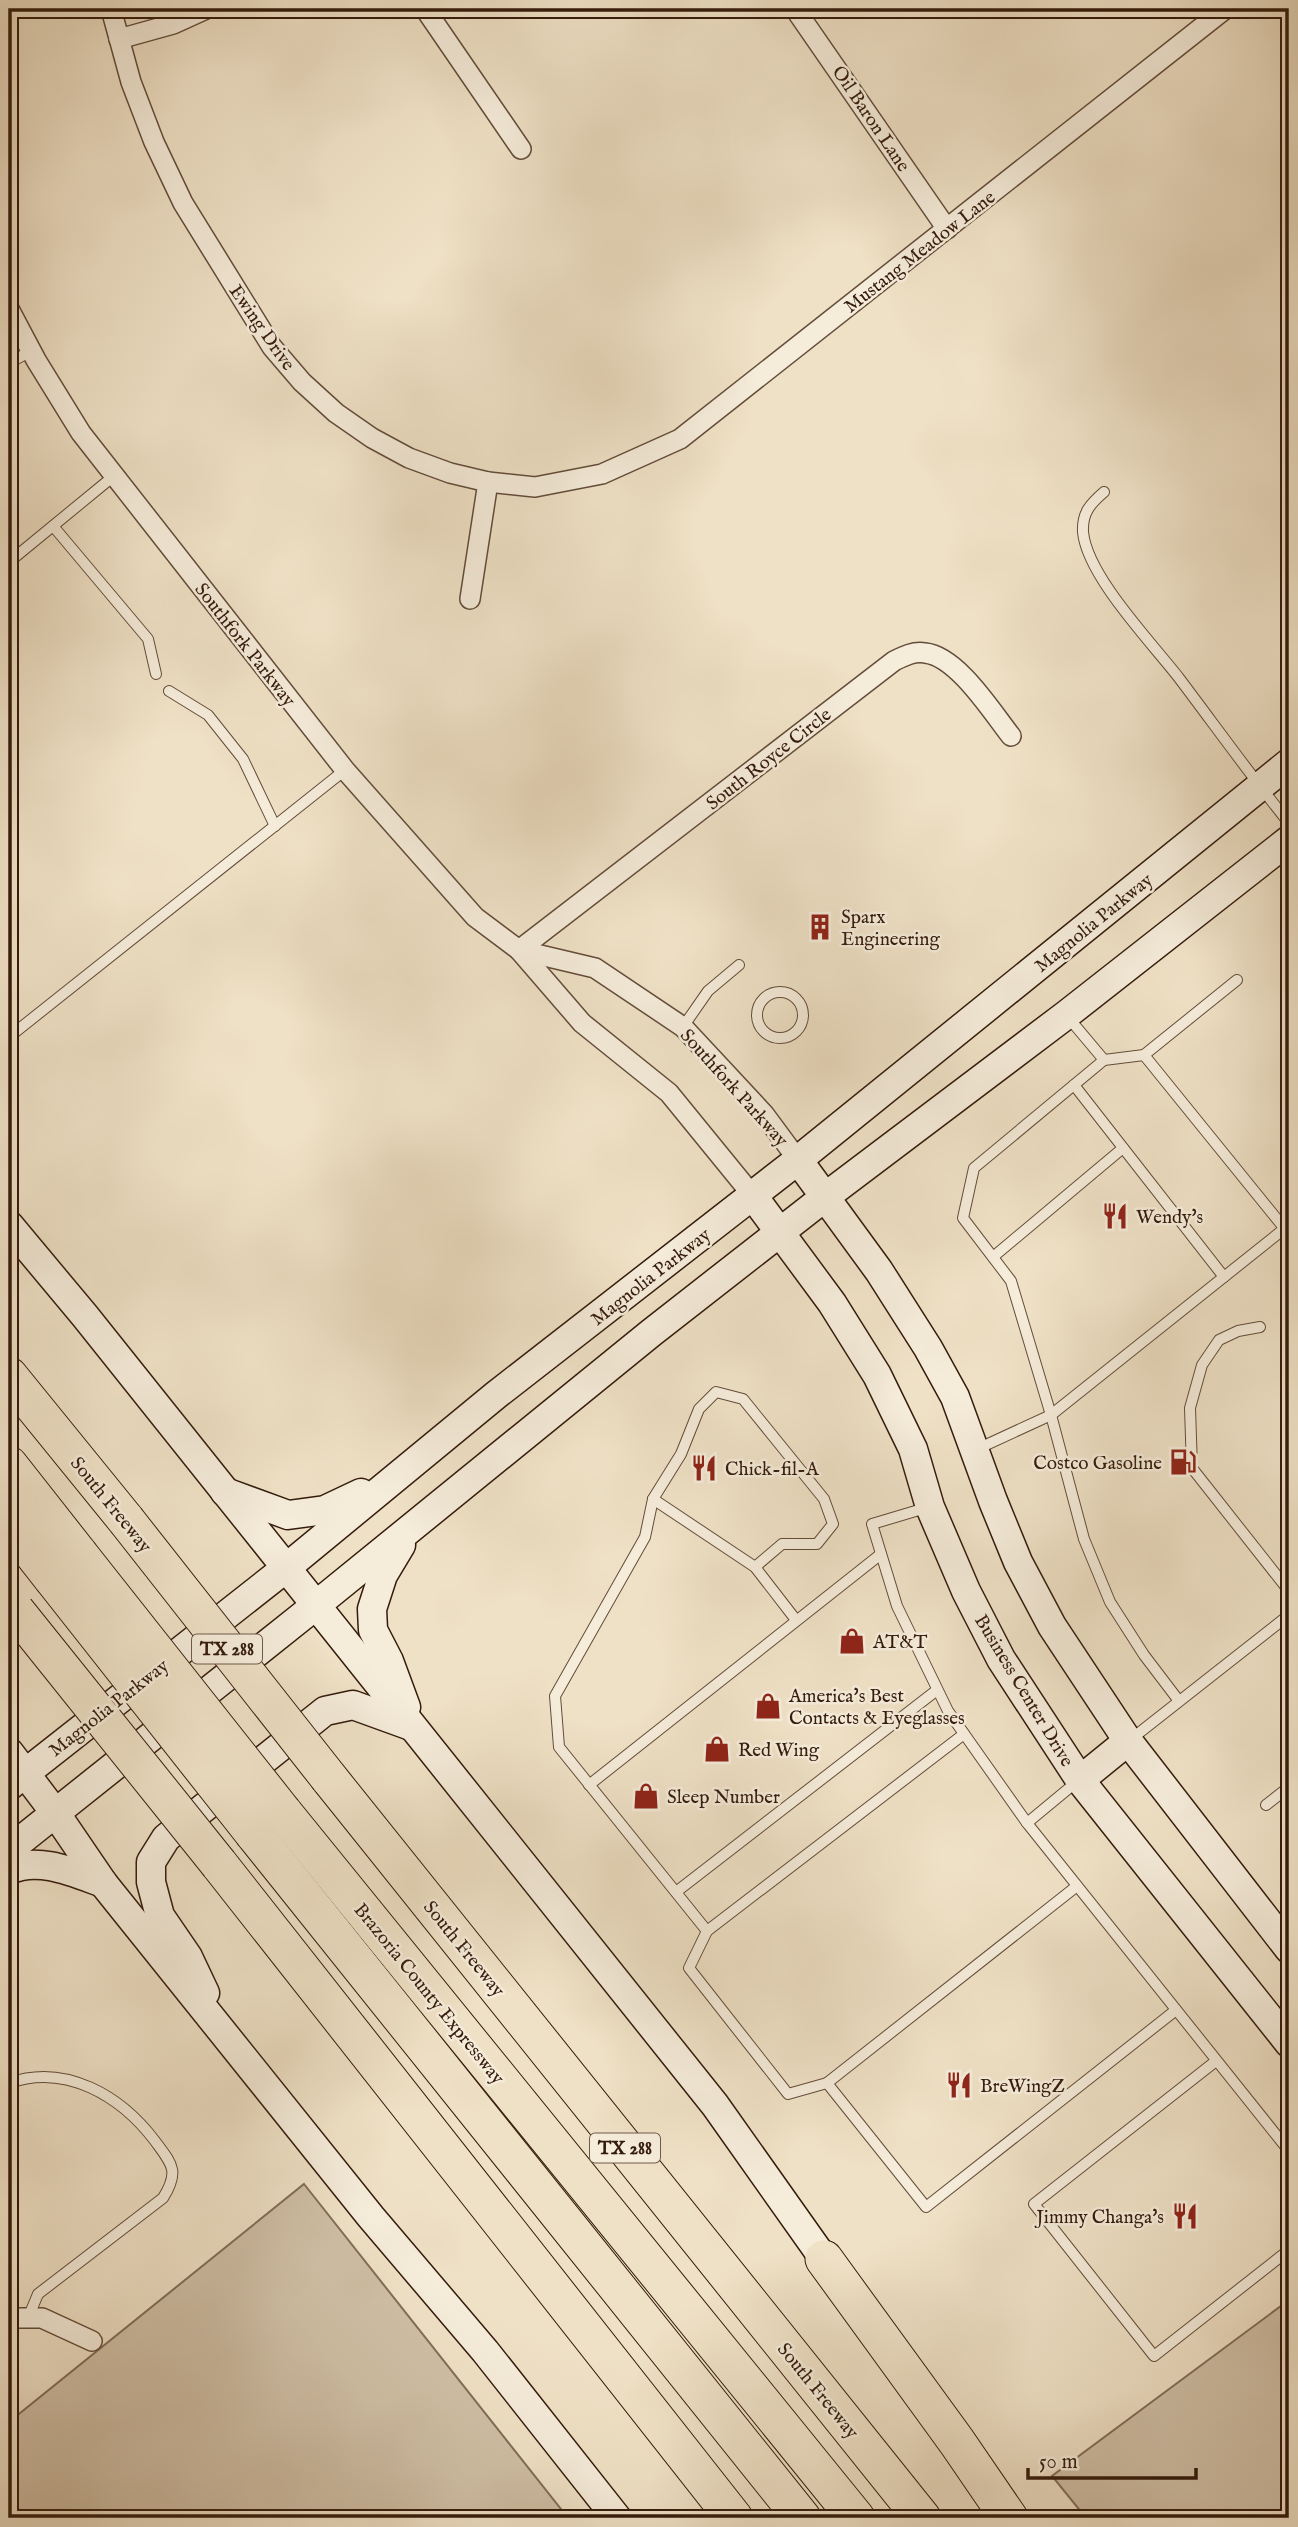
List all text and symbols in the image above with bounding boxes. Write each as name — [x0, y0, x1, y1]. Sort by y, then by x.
street label: Oil Baron Lane — [826, 61, 915, 177]
street label: Mustang Meadow Lane — [840, 186, 1001, 319]
street label: Ewing Drive — [223, 281, 300, 376]
street label: Southfork Parkway — [189, 579, 301, 712]
street label: South Royce Circle — [702, 703, 837, 816]
street label: Magnolia Parkway — [1030, 868, 1159, 979]
place label: Sparx Engineering — [841, 906, 940, 952]
building icon: Sparx Engineering — [805, 912, 835, 942]
street label: Southfork Parkway — [674, 1024, 793, 1153]
restaurant icon: Wendy's — [1100, 1201, 1130, 1231]
place label: Wendy's — [1136, 1206, 1203, 1230]
street label: Magnolia Parkway — [587, 1223, 716, 1332]
fuel station icon: Costco Gasoline — [1168, 1447, 1198, 1477]
street label: South Freeway — [64, 1452, 157, 1559]
place label: Costco Gasoline — [1033, 1452, 1162, 1476]
restaurant icon: Chick-fil-A — [689, 1453, 719, 1483]
place label: Chick-fil-A — [725, 1458, 820, 1482]
street label: Business Center Drive — [968, 1610, 1078, 1772]
shop icon: AT&T — [837, 1626, 867, 1656]
place label: AT&T — [872, 1631, 927, 1655]
road number: TX 288 — [192, 1634, 262, 1664]
street label: Magnolia Parkway — [45, 1654, 174, 1763]
place label: America's Best Contacts & Eyeglasses — [788, 1685, 965, 1731]
shop icon: America's Best Contacts & Eyeglasses — [753, 1691, 783, 1721]
shop icon: Red Wing — [702, 1734, 732, 1764]
place label: Red Wing — [738, 1739, 820, 1763]
shop icon: Sleep Number — [631, 1781, 661, 1811]
place label: Sleep Number — [667, 1786, 780, 1810]
street label: South Freeway — [417, 1896, 510, 2003]
street label: Brazoria County Expressway — [348, 1899, 509, 2090]
restaurant icon: BreWingZ — [944, 2070, 974, 2100]
place label: BreWingZ — [980, 2075, 1065, 2099]
road number: TX 288 — [590, 2134, 660, 2162]
restaurant icon: Jimmy Changa's — [1170, 2201, 1200, 2231]
place label: Jimmy Changa's — [1034, 2206, 1164, 2230]
street label: South Freeway — [771, 2338, 864, 2445]
scale bar — [1028, 2436, 1196, 2480]
text: 50 m — [1039, 2449, 1078, 2476]

